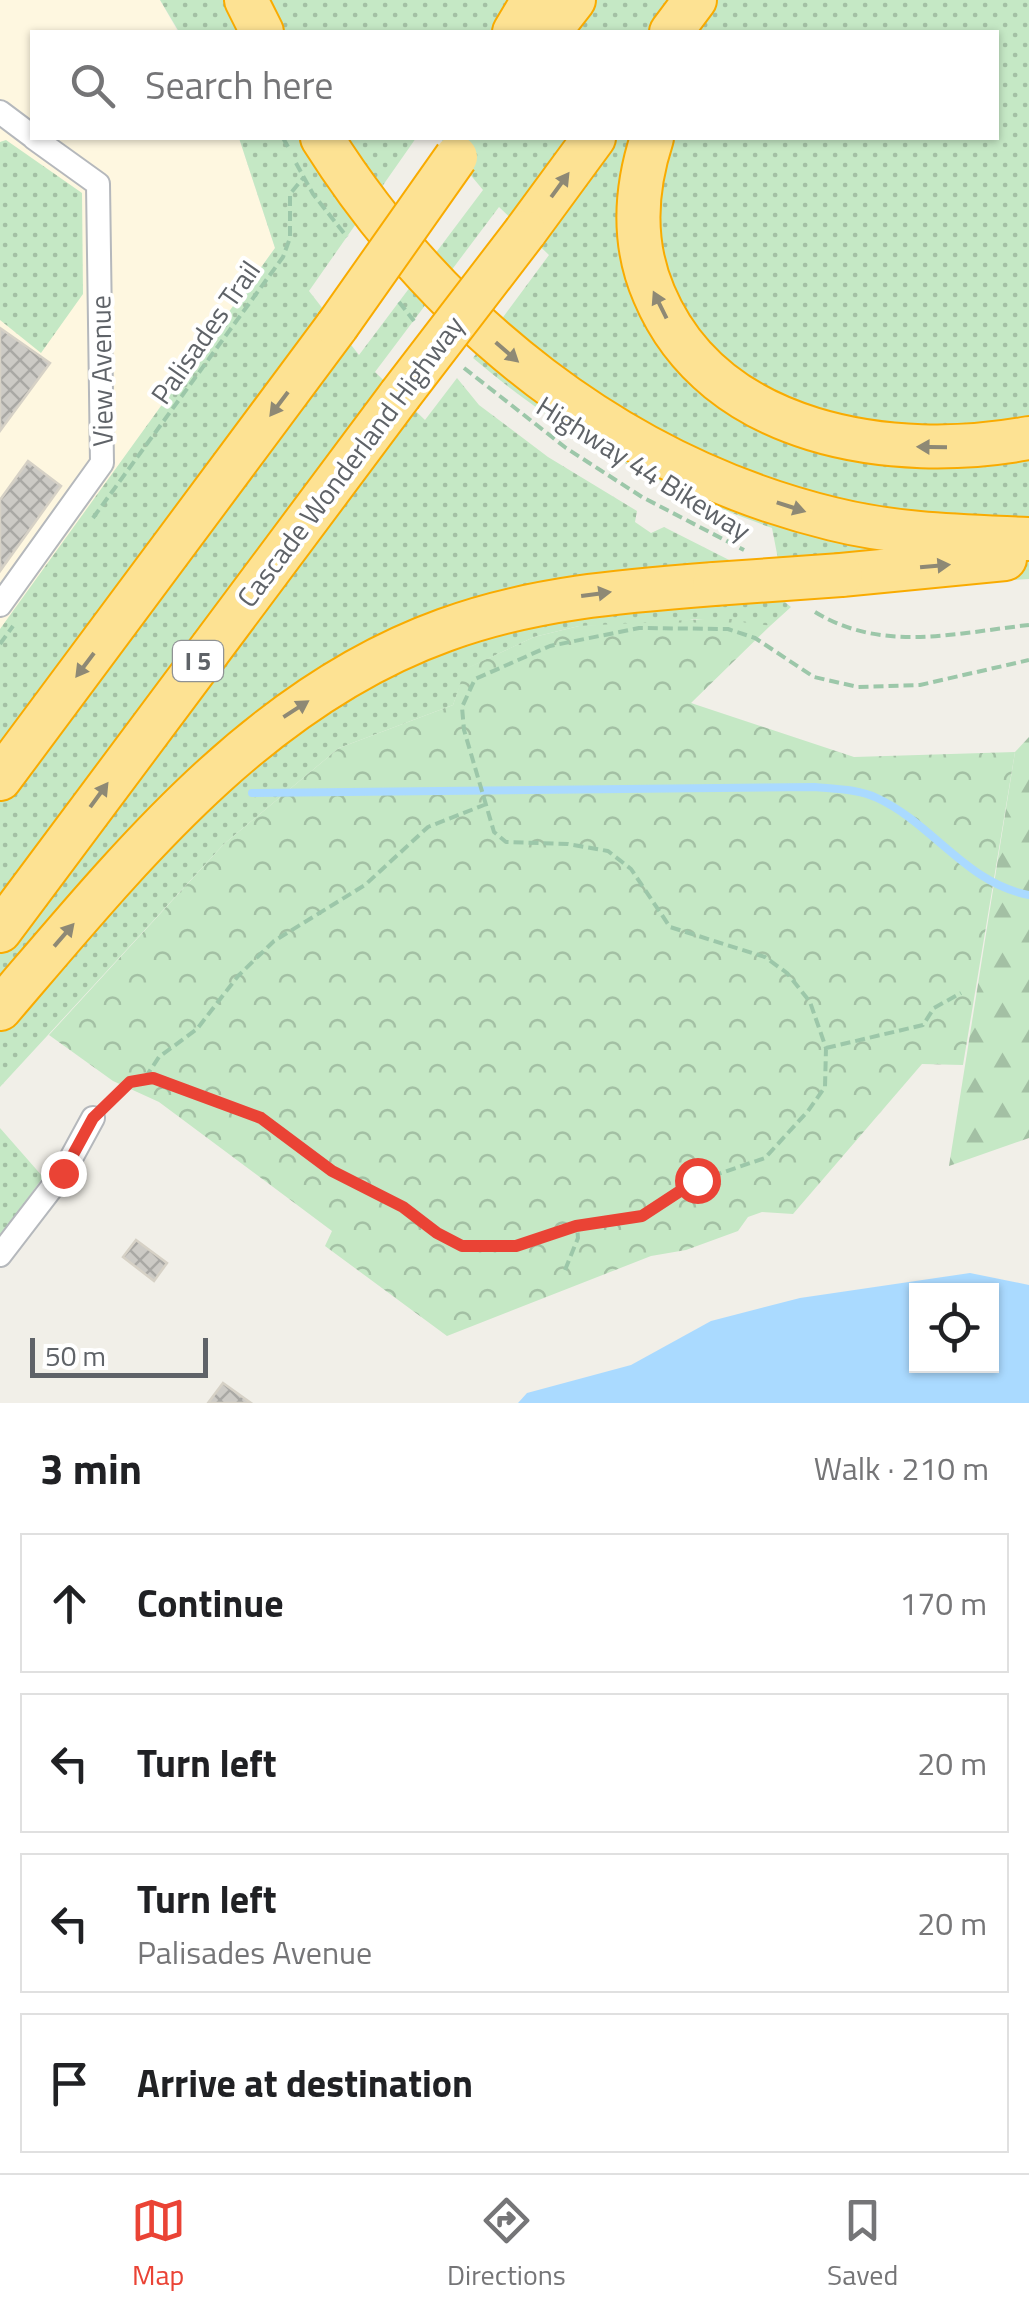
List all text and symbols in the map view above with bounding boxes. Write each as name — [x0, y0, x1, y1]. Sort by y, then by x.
search box — [30, 30, 999, 140]
text: Search here — [145, 56, 333, 114]
icon: search — [65, 58, 120, 113]
one-way arrow — [550, 172, 569, 198]
street label: Palisades Trail — [140, 251, 270, 413]
one-way arrow — [651, 291, 668, 320]
street label: View Avenue — [78, 295, 124, 447]
street label: Cascade Wonderland Highway — [226, 306, 474, 616]
one-way arrow — [495, 341, 520, 362]
street label: Highway 44 Bikeway — [528, 385, 760, 551]
one-way arrow — [269, 391, 289, 417]
one-way arrow — [916, 438, 948, 454]
one-way arrow — [776, 500, 806, 515]
one-way arrow — [919, 558, 951, 574]
one-way arrow — [581, 586, 613, 602]
road number: I 5 — [173, 641, 223, 681]
one-way arrow — [75, 652, 95, 678]
one-way arrow — [282, 700, 309, 719]
one-way arrow — [89, 782, 108, 809]
one-way arrow — [52, 923, 74, 948]
route end — [41, 1151, 87, 1197]
route start — [675, 1158, 721, 1204]
map controls — [909, 1283, 999, 1373]
button: locate — [909, 1283, 999, 1373]
scale bar — [30, 1333, 208, 1378]
text: 50 m — [45, 1334, 106, 1377]
text: 3 min — [40, 1436, 142, 1500]
text: Walk · 210 m — [814, 1444, 989, 1492]
text: Continue — [137, 1574, 284, 1632]
icon: ahead — [42, 1576, 97, 1631]
text: 170 m — [899, 1579, 987, 1627]
text: Turn left — [137, 1734, 277, 1792]
icon: left — [42, 1736, 97, 1791]
text: 20 m — [917, 1739, 987, 1787]
text: Turn left — [137, 1870, 277, 1928]
icon: left — [42, 1896, 97, 1951]
text: 20 m — [917, 1899, 987, 1947]
text: Palisades Avenue — [137, 1928, 372, 1976]
text: Arrive at destination — [137, 2054, 473, 2112]
icon: arrive — [42, 2056, 97, 2111]
tab: Map — [131, 2193, 186, 2296]
tab: Directions — [447, 2193, 566, 2296]
tab: Saved — [827, 2193, 898, 2296]

